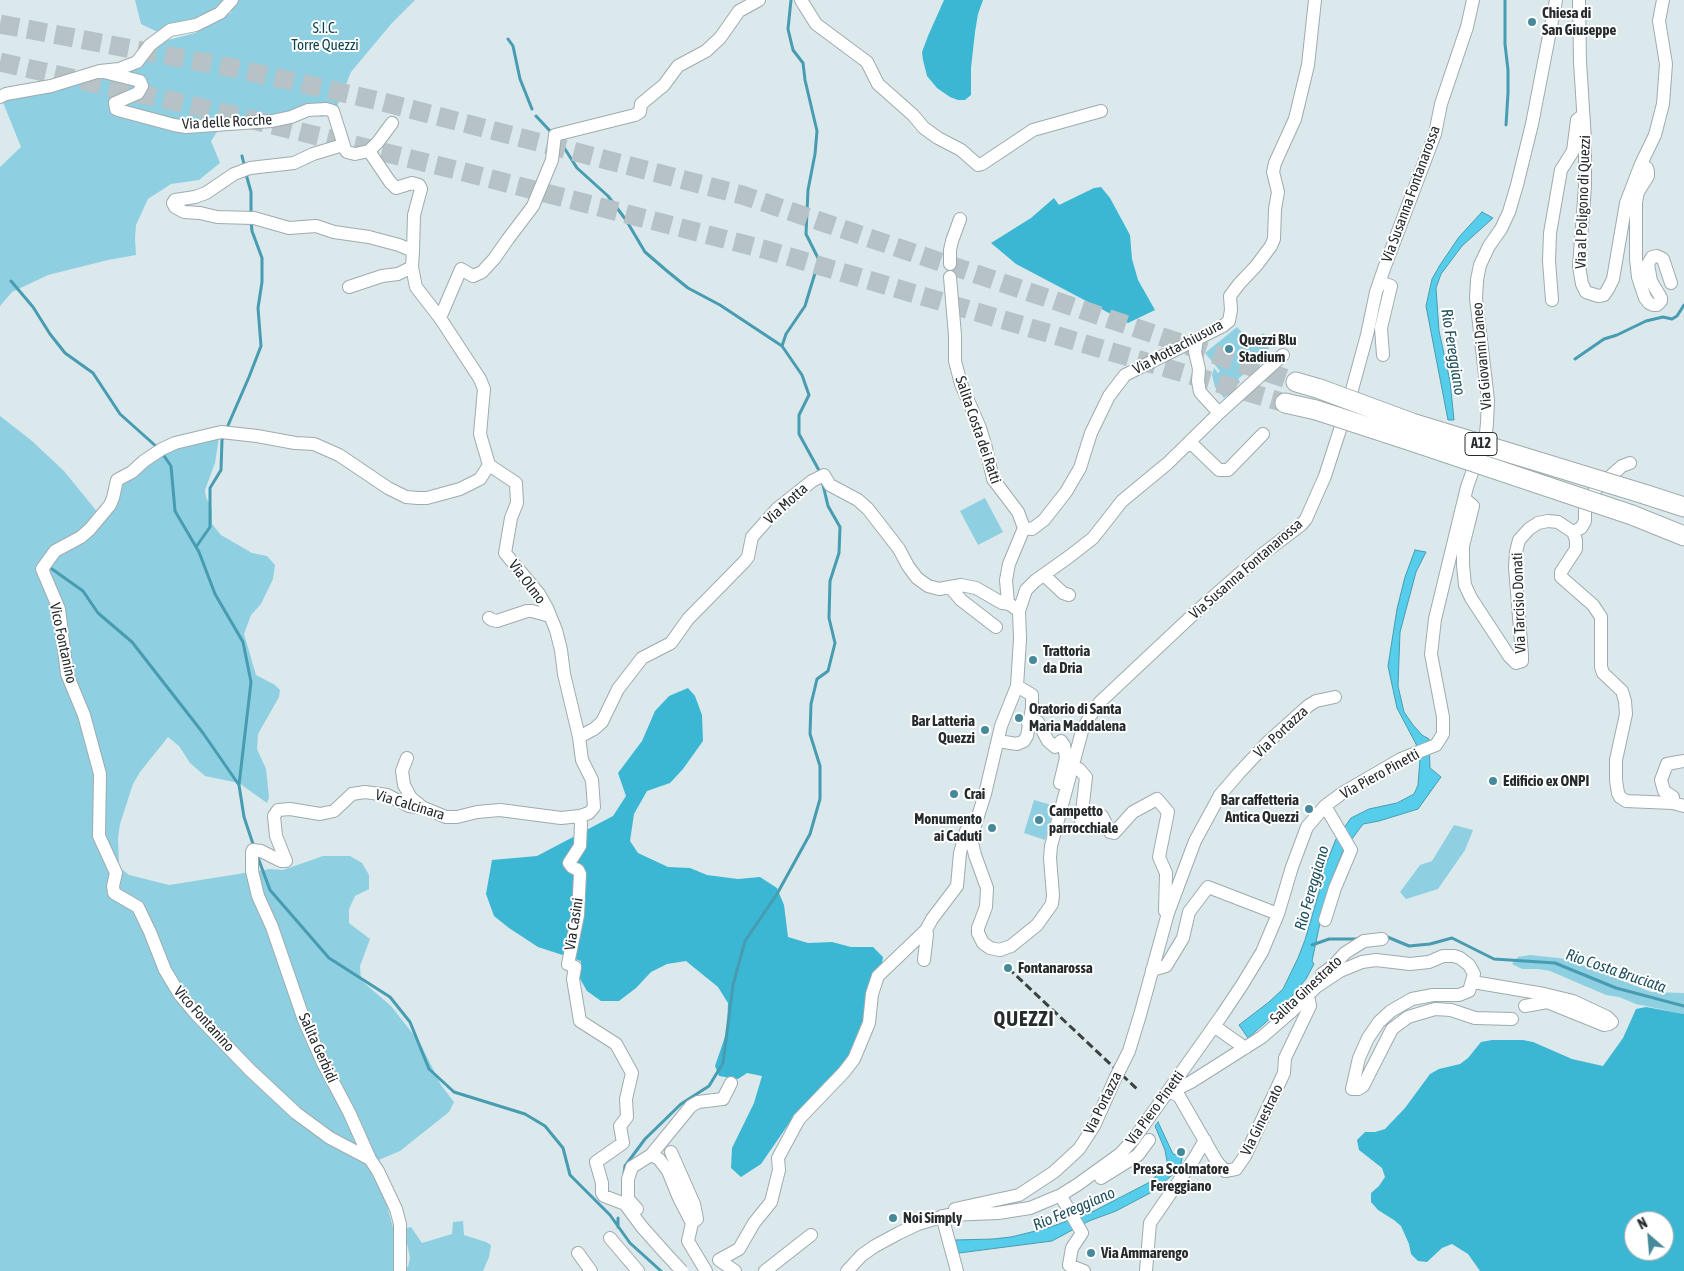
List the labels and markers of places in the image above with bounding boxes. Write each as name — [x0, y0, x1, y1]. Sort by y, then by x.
place label: Chiesa di San Giuseppe — [1542, 4, 1616, 39]
marker: Chiesa di San Giuseppe — [1526, 16, 1538, 28]
place label: Quezzi Blu Stadium — [1239, 331, 1296, 366]
marker: Quezzi Blu Stadium — [1223, 343, 1235, 355]
place label: Trattoria da Dria — [1043, 642, 1090, 677]
marker: Trattoria da Dria — [1027, 654, 1039, 666]
place label: Oratorio di Santa Maria Maddalena — [1029, 700, 1126, 735]
place label: Bar Latteria Quezzi — [912, 712, 975, 747]
marker: Oratorio di Santa Maria Maddalena — [1013, 712, 1025, 724]
marker: Bar Latteria Quezzi — [979, 724, 991, 736]
place label: Edificio ex ONPI — [1503, 772, 1589, 790]
marker: Edificio ex ONPI — [1487, 775, 1499, 787]
place label: Crai — [964, 785, 985, 803]
marker: Crai — [948, 788, 960, 800]
place label: Bar caffetteria Antica Quezzi — [1221, 791, 1299, 826]
place label: Campetto parrocchiale — [1049, 802, 1118, 837]
marker: Bar caffetteria Antica Quezzi — [1303, 803, 1315, 815]
place label: Monumento ai Caduti — [914, 810, 982, 845]
marker: Campetto parrocchiale — [1033, 814, 1045, 826]
marker: Monumento ai Caduti — [986, 822, 998, 834]
place label: Fontanarossa — [1018, 959, 1093, 977]
marker: Fontanarossa — [1002, 962, 1014, 974]
marker: Presa Scolmatore Fereggiano — [1175, 1146, 1187, 1158]
place label: Presa Scolmatore Fereggiano — [1133, 1160, 1229, 1195]
place label: Noi Simply — [903, 1209, 962, 1227]
marker: Noi Simply — [887, 1212, 899, 1224]
place label: Via Ammarengo — [1101, 1244, 1188, 1262]
marker: Via Ammarengo — [1085, 1247, 1097, 1259]

